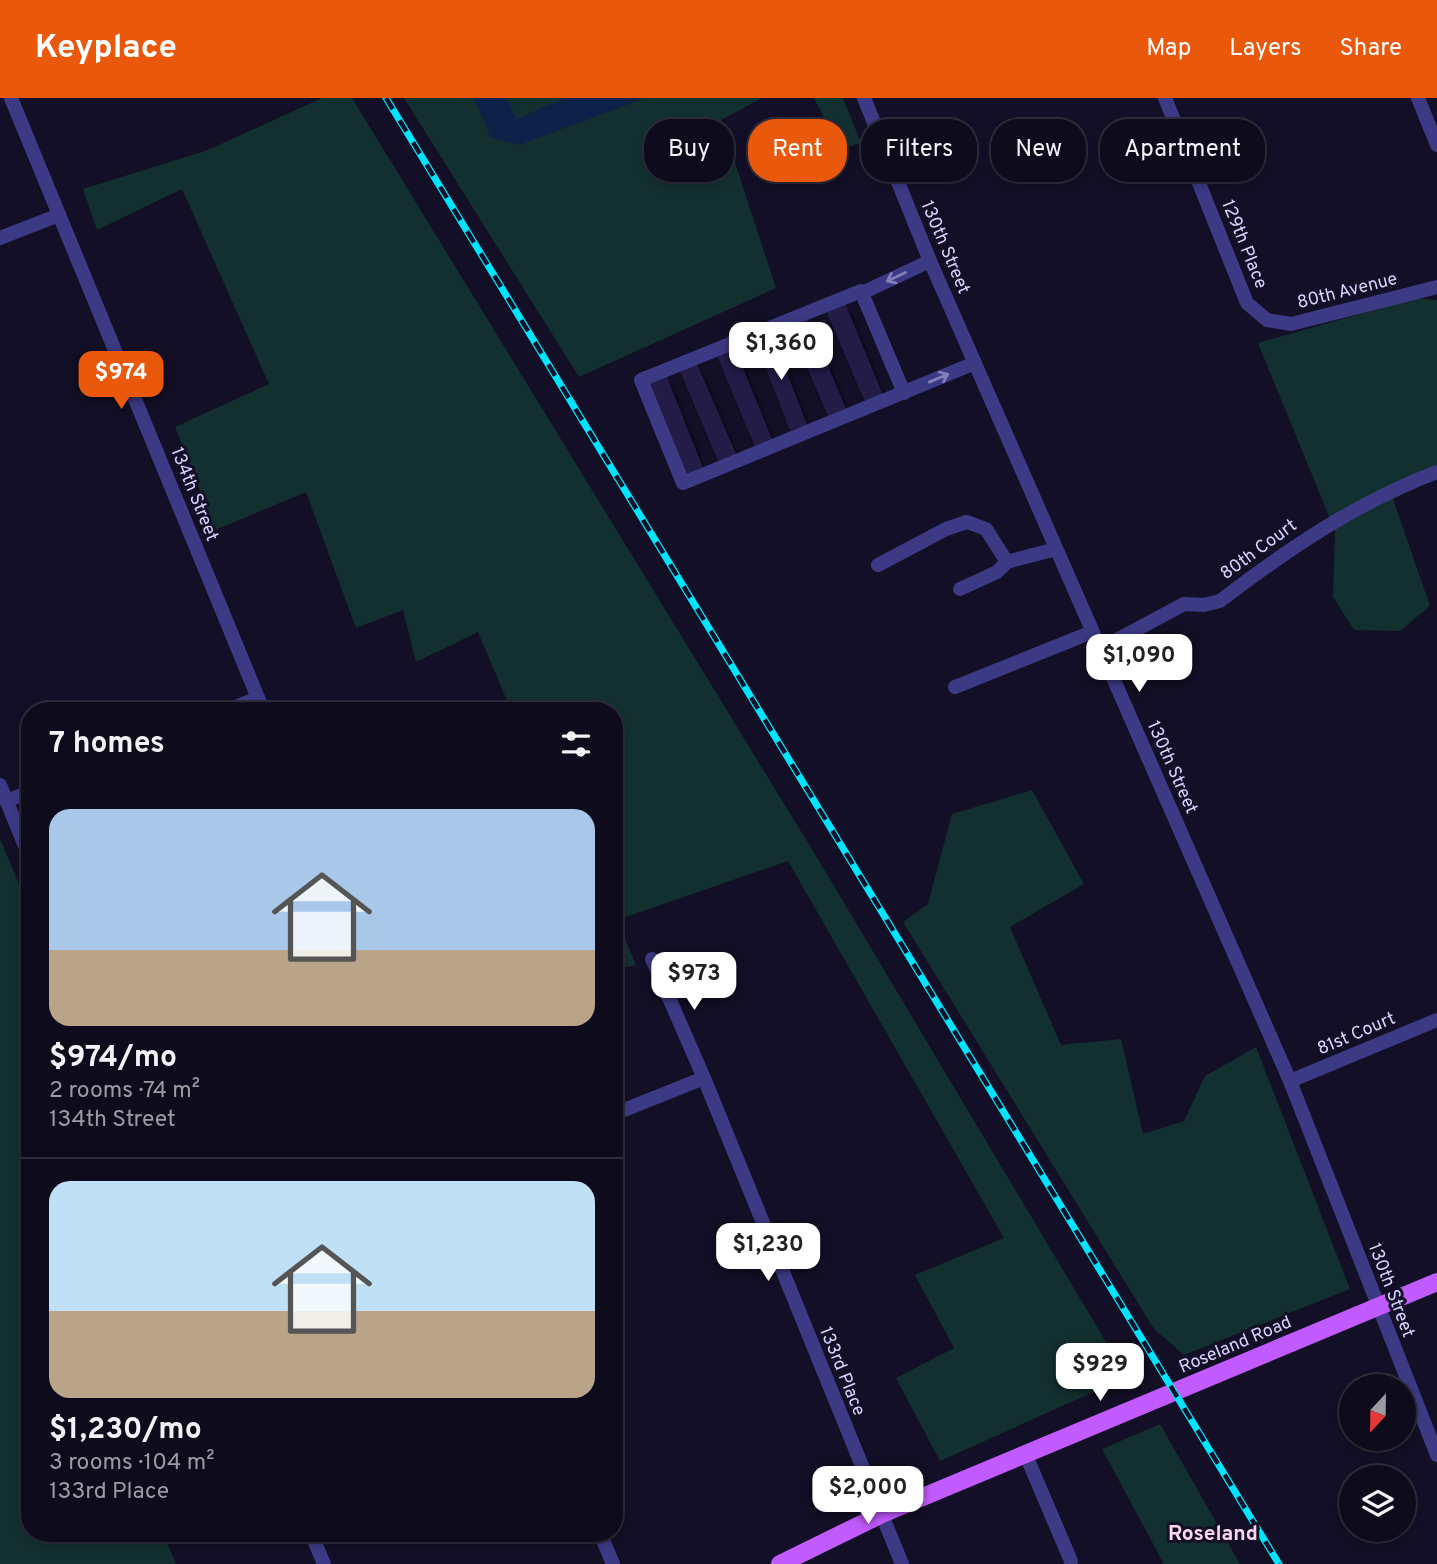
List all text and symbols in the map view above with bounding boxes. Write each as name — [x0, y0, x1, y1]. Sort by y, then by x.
text: Keyplace — [35, 28, 177, 70]
text: Map — [1146, 34, 1191, 64]
text: Layers — [1229, 34, 1301, 64]
text: Share — [1339, 34, 1402, 64]
chip: Buy — [644, 119, 734, 182]
chip: Rent — [748, 119, 847, 182]
chip: Filters — [861, 119, 977, 182]
chip: New — [991, 119, 1086, 182]
chip: Apartment — [1100, 119, 1265, 182]
street label: 130th Street — [915, 197, 975, 298]
street label: 129th Place — [1215, 197, 1272, 292]
street label: 80th Avenue — [1295, 268, 1400, 315]
one-way arrow — [886, 271, 907, 284]
pin: $1,360 — [724, 322, 838, 382]
text: $1,360 — [745, 330, 817, 359]
pin: $974 — [80, 352, 162, 411]
text: $974 — [95, 359, 147, 388]
one-way arrow — [928, 371, 949, 384]
street label: 134th Street — [164, 444, 223, 545]
street label: 80th Court — [1216, 515, 1302, 586]
pin: $1,090 — [1082, 634, 1196, 694]
text: $1,090 — [1102, 642, 1176, 671]
street label: 130th Street — [1141, 718, 1202, 818]
icon: filters — [557, 725, 595, 763]
text: 7 homes — [49, 726, 165, 763]
icon: home — [259, 854, 385, 980]
pin: $973 — [653, 953, 735, 1012]
text: $973 — [667, 960, 721, 989]
street label: 81st Court — [1314, 1008, 1399, 1061]
text: $974/mo — [49, 1040, 177, 1077]
text: 2 rooms · 74 m² — [49, 1077, 200, 1106]
text: 134th Street — [49, 1106, 176, 1135]
pin: $1,230 — [711, 1224, 825, 1283]
icon: home — [259, 1226, 385, 1352]
text: $1,230 — [732, 1231, 804, 1260]
street label: 130th Street — [1362, 1240, 1419, 1341]
street label: Roseland Road — [1176, 1311, 1295, 1379]
street label: 133rd Place — [813, 1324, 870, 1419]
pin: $929 — [1059, 1344, 1141, 1403]
text: $929 — [1072, 1351, 1128, 1380]
north arrow — [1339, 1374, 1416, 1451]
map controls — [1339, 1374, 1416, 1542]
text: $1,230/mo — [49, 1412, 202, 1449]
text: 3 rooms · 104 m² — [49, 1449, 214, 1478]
button: layers — [1339, 1465, 1416, 1542]
pin: $2,000 — [811, 1466, 925, 1526]
text: $2,000 — [828, 1474, 908, 1503]
text: 133rd Place — [49, 1478, 169, 1507]
district label: Roseland — [1168, 1521, 1258, 1548]

